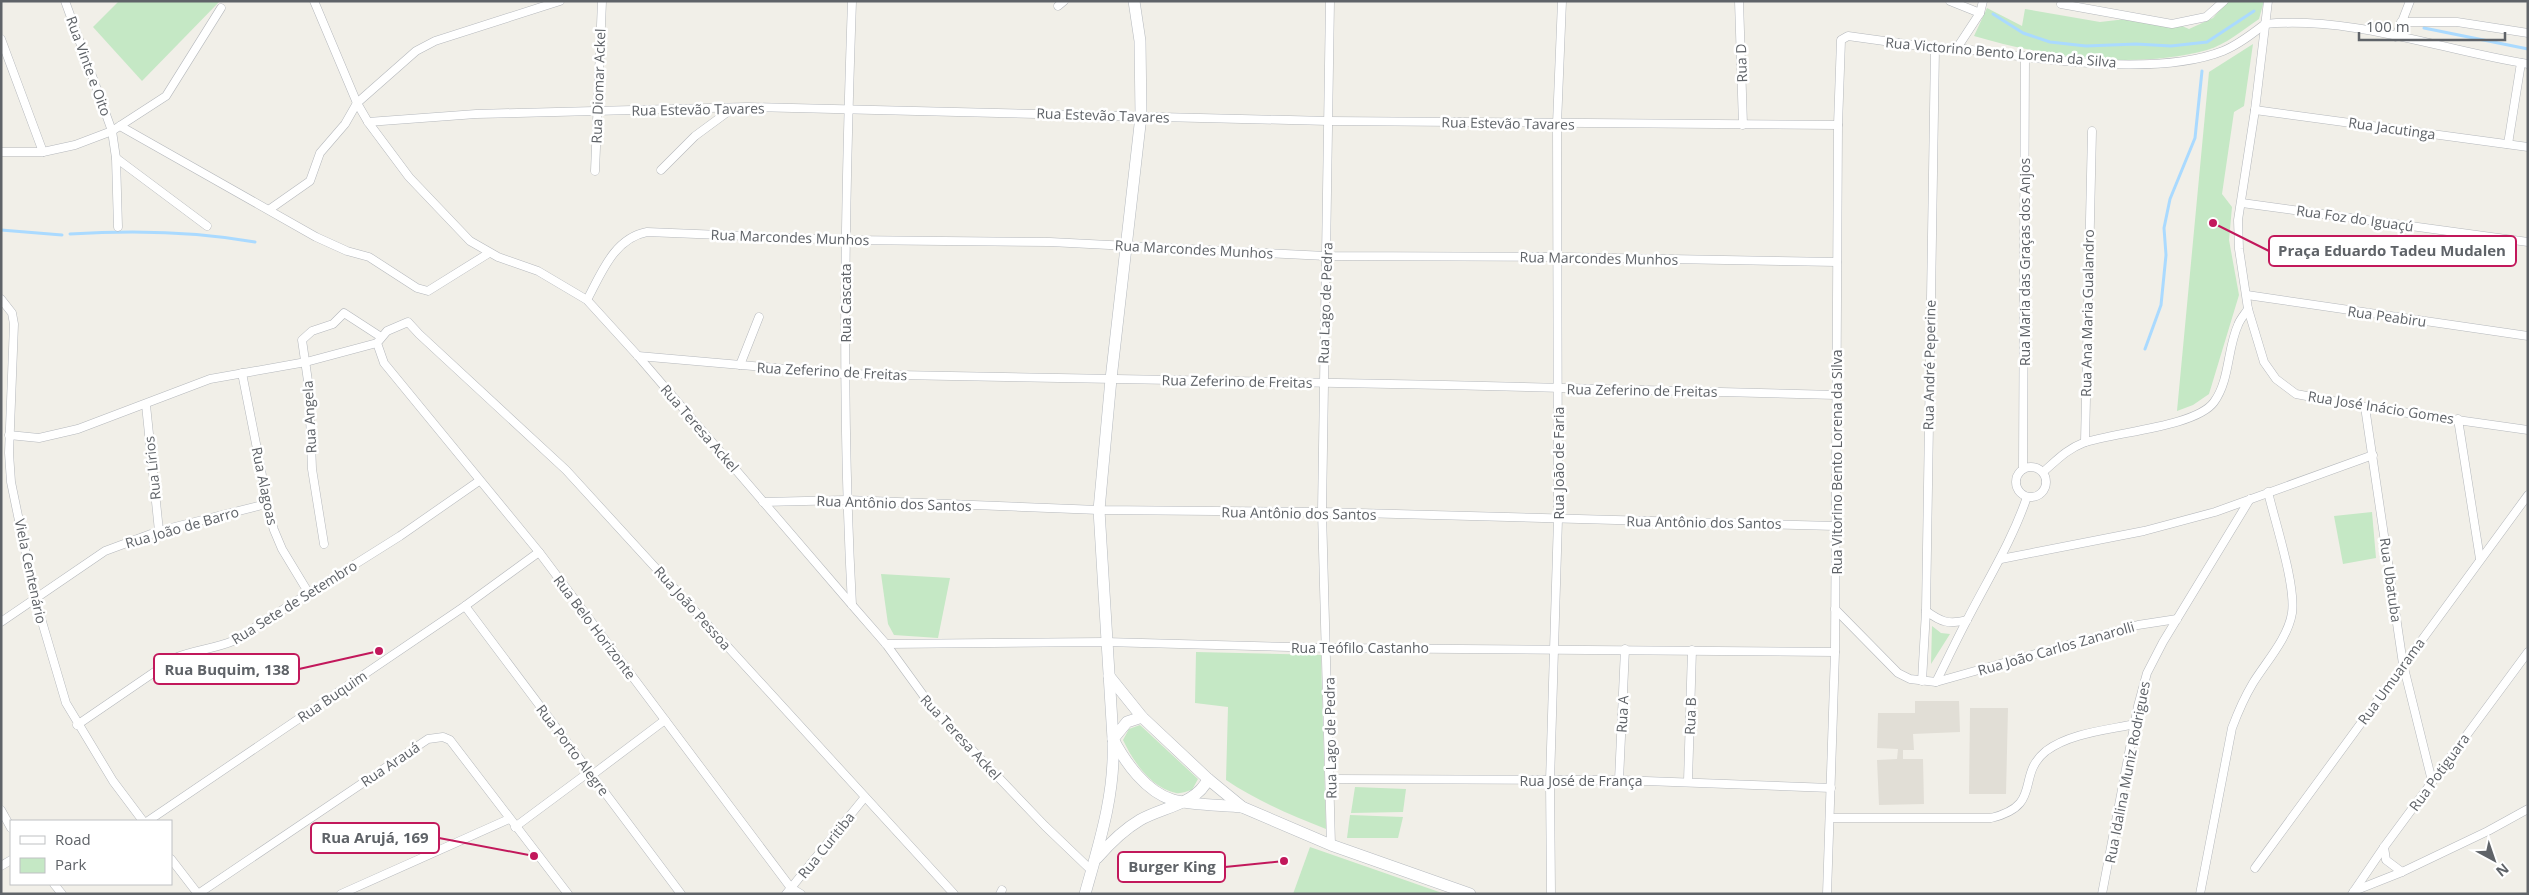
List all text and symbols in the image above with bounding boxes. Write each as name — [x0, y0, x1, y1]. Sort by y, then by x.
scale bar — [2359, 10, 2505, 42]
street label: Rua Vinte e Oito — [62, 13, 116, 119]
text: 100 m — [2366, 16, 2410, 36]
street label: Rua Diomar Ackel — [586, 28, 610, 144]
street label: Rua Victorino Bento Lorena da Silva — [1885, 32, 2117, 72]
street label: Rua D — [1731, 43, 1751, 83]
street label: Rua Estevão Tavares — [631, 98, 765, 120]
street label: Rua Estevão Tavares — [1036, 103, 1170, 127]
street label: Rua Estevão Tavares — [1441, 112, 1575, 134]
street label: Rua Jacutinga — [2347, 112, 2437, 144]
street label: Rua Maria das Graças dos Anjos — [2015, 158, 2034, 366]
street label: Rua Foz do Iguaçú — [2295, 200, 2415, 236]
street label: Rua Marcondes Munhos — [710, 225, 870, 249]
street label: Rua Ana Maria Gualandro — [2076, 229, 2098, 397]
street label: Rua Marcondes Munhos — [1114, 235, 1274, 263]
callout: Praça Eduardo Tadeu Mudalen — [2269, 236, 2516, 266]
text: Praça Eduardo Tadeu Mudalen — [2278, 240, 2506, 260]
street label: Rua Lago de Pedra — [1313, 242, 1337, 364]
street label: Rua Marcondes Munhos — [1520, 247, 1679, 269]
street label: Rua Cascata — [836, 263, 855, 343]
street label: Rua André Peperine — [1918, 300, 1940, 430]
street label: Rua Peabiru — [2347, 301, 2427, 331]
street label: Rua Vitorino Bento Lorena da Silva — [1827, 349, 1846, 575]
street label: Rua Zeferino de Freitas — [756, 358, 908, 384]
street label: Rua Zeferino de Freitas — [1161, 370, 1313, 392]
street label: Rua Zeferino de Freitas — [1566, 379, 1718, 401]
street label: Rua Angela — [298, 380, 320, 454]
street label: Rua Teresa Ackel — [657, 380, 743, 476]
street label: Rua José Inácio Gomes — [2307, 386, 2456, 428]
street label: Rua João de Faria — [1549, 407, 1568, 519]
street label: Rua Lírios — [139, 435, 165, 501]
street label: Rua Alagoas — [247, 445, 283, 527]
street label: Rua Antônio dos Santos — [816, 491, 972, 515]
street label: Rua João de Barro — [123, 502, 241, 552]
street label: Rua Antônio dos Santos — [1221, 502, 1377, 524]
street label: Rua Antônio dos Santos — [1626, 511, 1782, 533]
street label: Viela Centenário — [11, 517, 51, 625]
street label: Rua Ubatuba — [2376, 537, 2406, 623]
street label: Rua Sete de Setembro — [228, 556, 360, 648]
street label: Rua João Pessoa — [650, 562, 736, 654]
street label: Rua Belo Horizonte — [550, 571, 640, 683]
street label: Rua João Carlos Zanarolli — [1975, 617, 2137, 679]
street label: Rua Umuarama — [2353, 634, 2429, 728]
street label: Rua Teófilo Castanho — [1291, 638, 1429, 657]
callout: Rua Buquim, 138 — [154, 654, 299, 684]
text: Rua Buquim, 138 — [164, 659, 290, 679]
street label: Rua Buquim — [294, 666, 370, 726]
street label: Rua Lago de Pedra — [1319, 677, 1341, 799]
street label: Rua Idalina Muniz Rodrigues — [2100, 679, 2154, 865]
street label: Rua Teresa Ackel — [916, 690, 1006, 784]
street label: Rua A — [1612, 695, 1632, 733]
street label: Rua B — [1680, 697, 1700, 735]
street label: Rua Porto Alegre — [532, 700, 614, 800]
street label: Rua Potiguara — [2404, 729, 2474, 815]
street label: Rua Arauá — [357, 737, 423, 791]
street label: Rua José de França — [1520, 771, 1642, 790]
street label: Rua Curitiba — [793, 808, 859, 882]
legend — [10, 820, 172, 885]
callout: Rua Arujá, 169 — [311, 823, 439, 853]
text: Rua Arujá, 169 — [321, 827, 429, 847]
text: Road — [55, 829, 91, 849]
north arrow — [2469, 835, 2519, 885]
callout: Burger King — [1118, 852, 1225, 882]
text: Park — [55, 854, 86, 874]
text: Burger King — [1128, 856, 1216, 876]
text: N — [2492, 859, 2513, 881]

